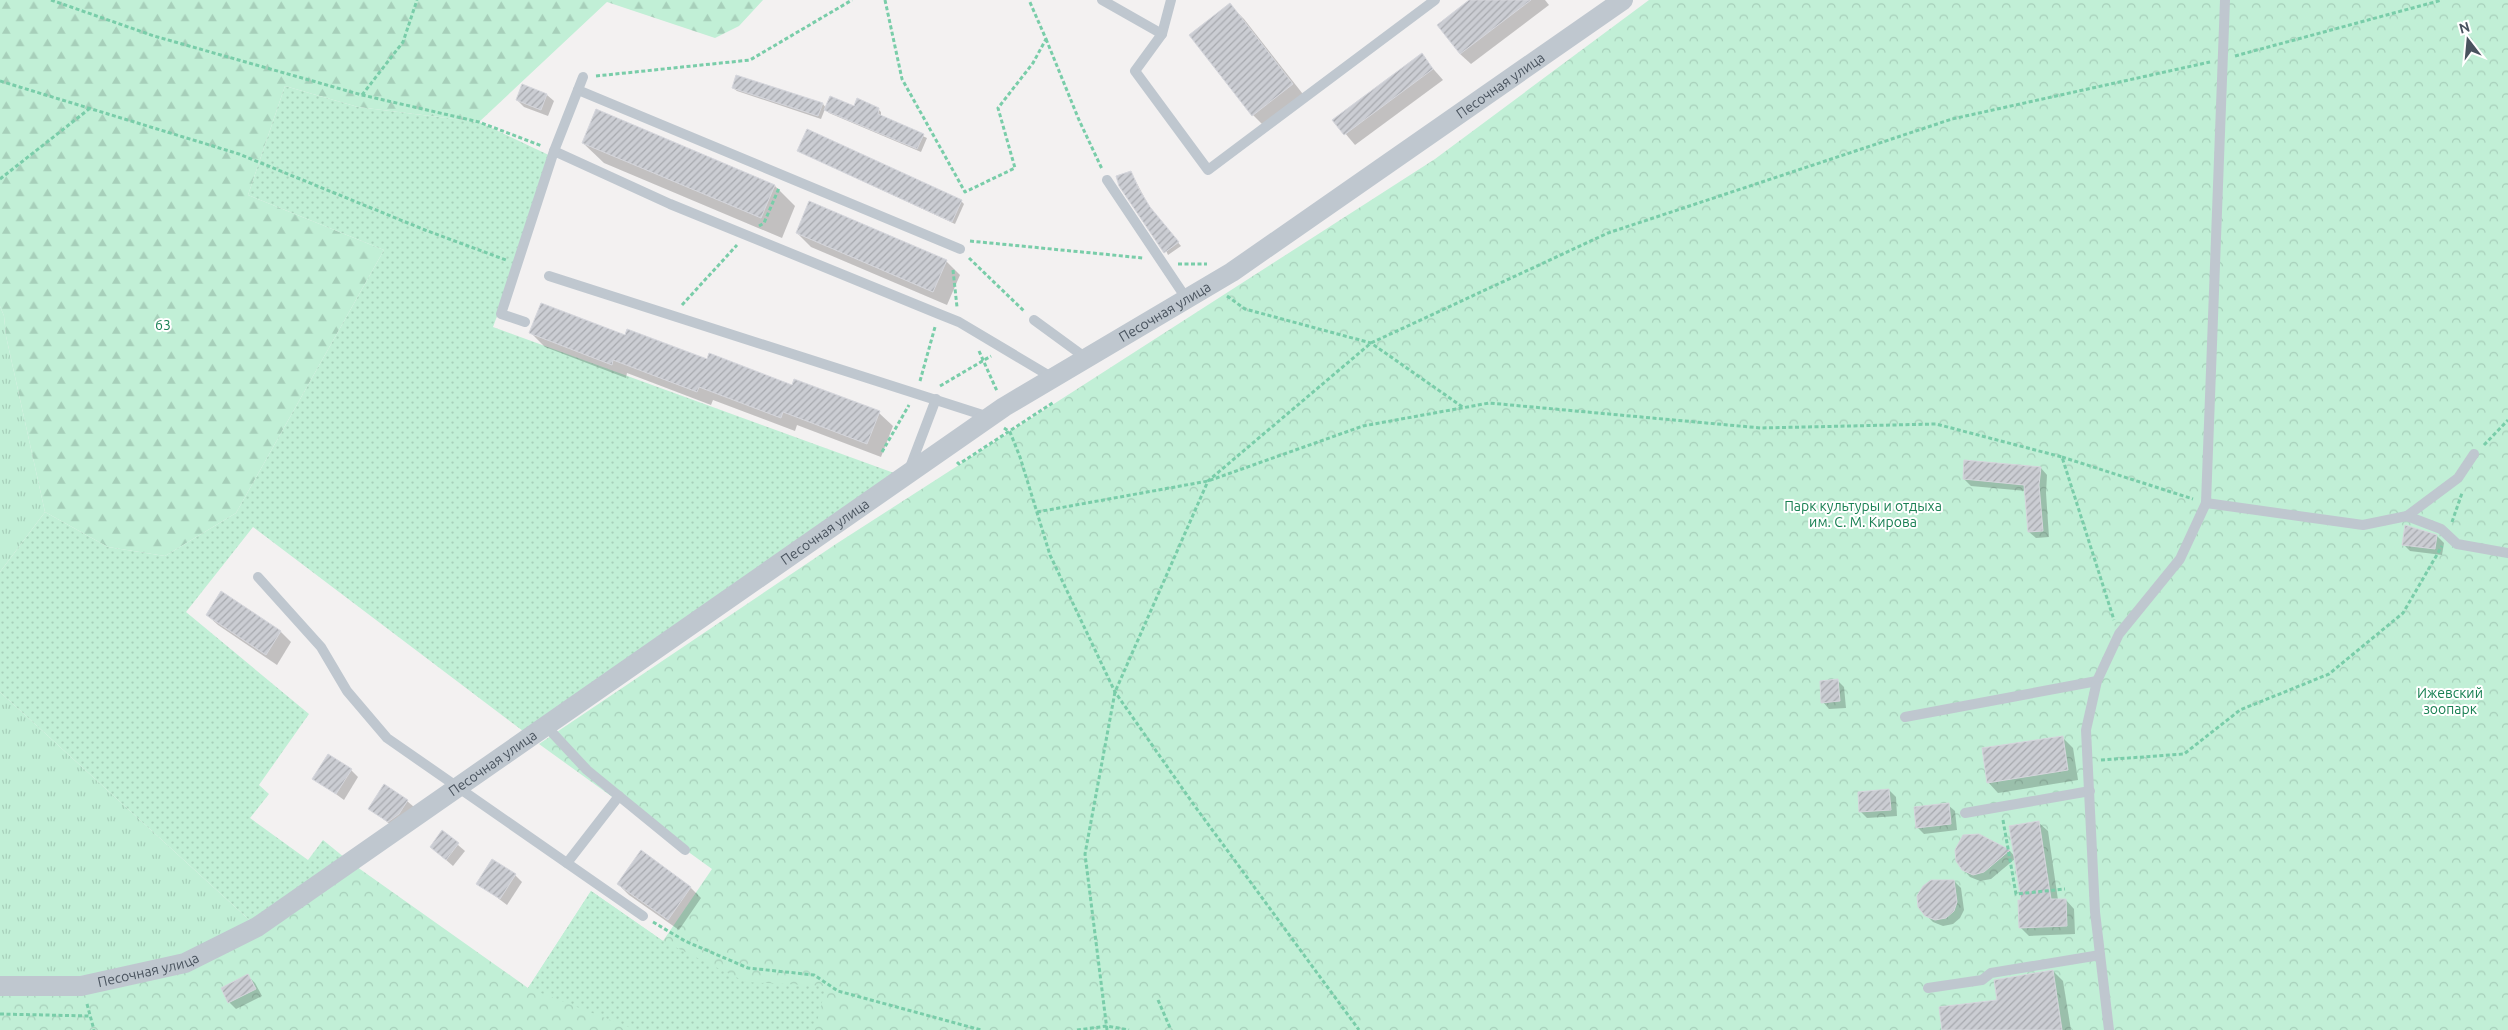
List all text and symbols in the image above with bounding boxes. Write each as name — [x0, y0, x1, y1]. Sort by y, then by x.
north arrow — [2443, 15, 2493, 65]
text: N — [2457, 18, 2472, 37]
street label: Песочная улица — [1453, 49, 1548, 122]
street label: Песочная улица — [1116, 278, 1214, 345]
park label: 63 — [155, 317, 171, 333]
street label: Песочная улица — [778, 495, 872, 568]
park label: Парк культуры и отдыха им. С. М. Кирова — [1784, 498, 1942, 530]
park label: Ижевский зоопарк — [2417, 685, 2483, 717]
street label: Песочная улица — [445, 727, 540, 799]
street label: Песочная улица — [96, 949, 202, 990]

